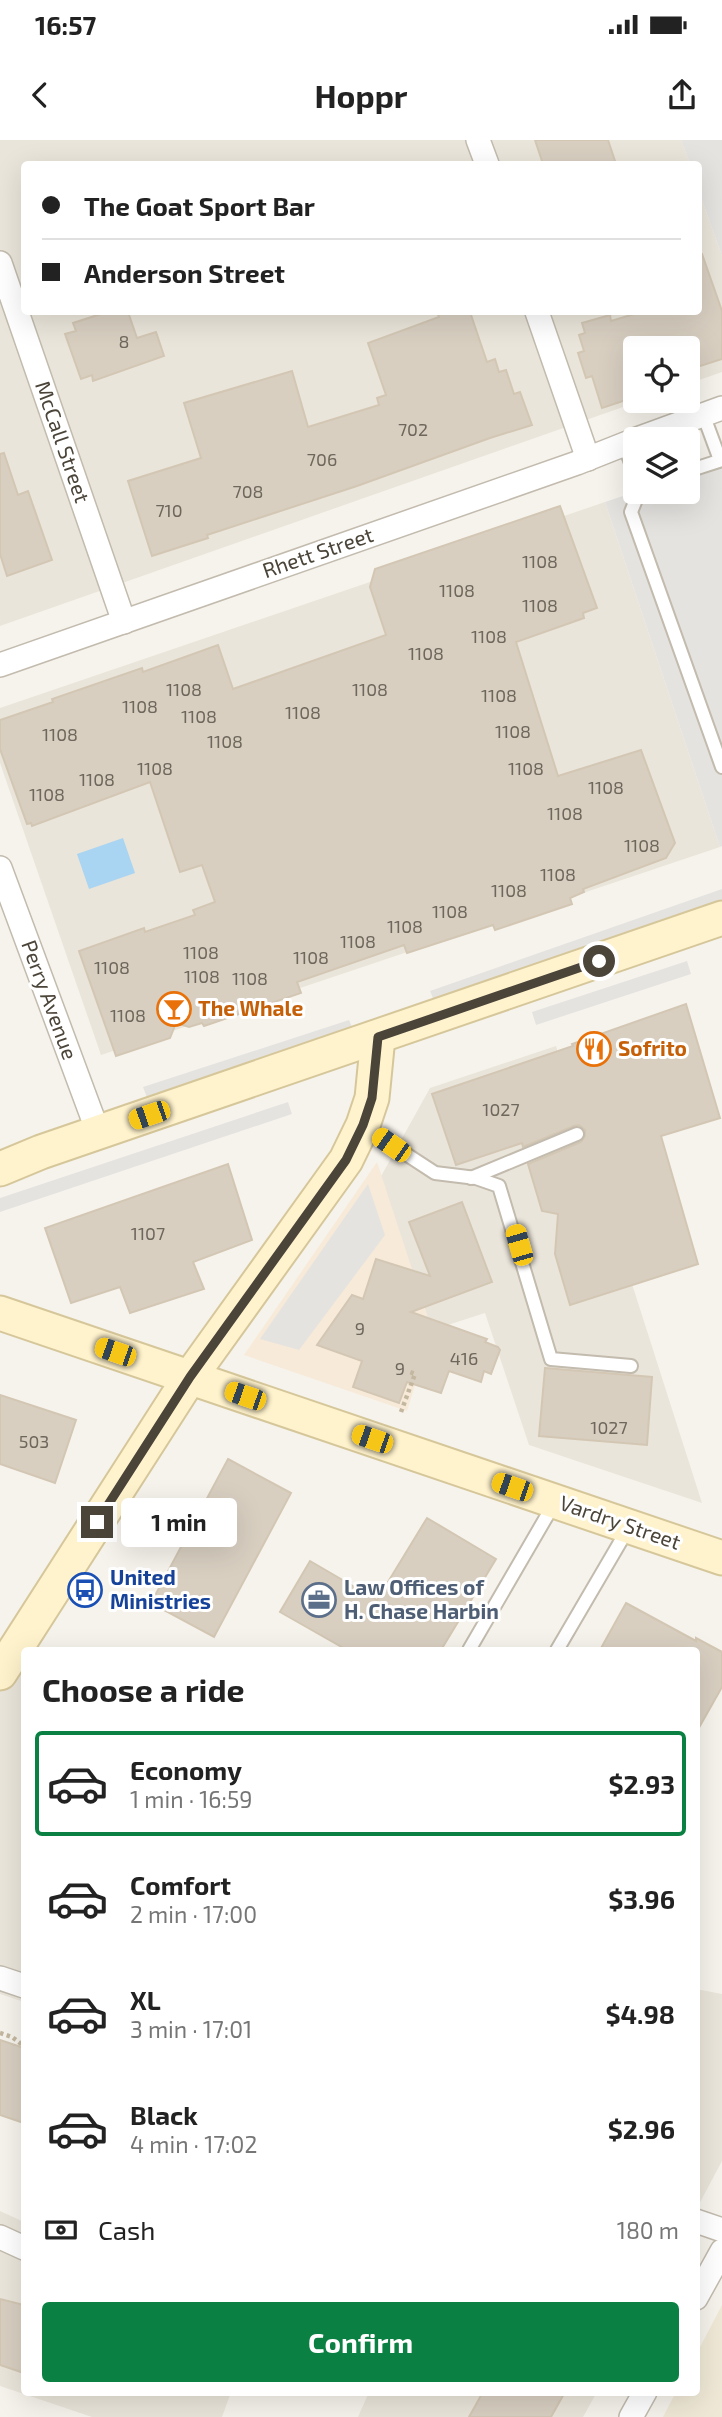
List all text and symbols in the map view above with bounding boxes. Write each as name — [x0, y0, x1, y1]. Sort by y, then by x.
text: 16:57 — [35, 9, 96, 40]
icon: back — [21, 76, 59, 114]
text: Hoppr — [314, 76, 408, 114]
icon: share — [663, 76, 701, 114]
text: The Goat Sport Bar — [84, 190, 315, 221]
text: Anderson Street — [84, 257, 285, 288]
house number: 8 — [119, 330, 129, 352]
map controls — [623, 336, 700, 504]
button: locate — [623, 336, 700, 413]
street label: McCall Street — [31, 377, 96, 506]
house number: 702 — [398, 418, 428, 440]
button: layers — [623, 427, 700, 504]
house number: 706 — [307, 448, 337, 470]
house number: 708 — [233, 480, 264, 502]
house number: 710 — [155, 499, 183, 521]
street label: Rhett Street — [259, 521, 376, 582]
house number: 1108 — [522, 550, 558, 572]
house number: 1108 — [439, 579, 475, 601]
house number: 1108 — [522, 594, 558, 616]
house number: 1108 — [471, 625, 507, 647]
house number: 1108 — [408, 642, 444, 664]
house number: 1108 — [166, 678, 202, 700]
house number: 1108 — [352, 678, 388, 700]
house number: 1108 — [481, 684, 517, 706]
house number: 1108 — [122, 695, 158, 717]
house number: 1108 — [285, 701, 321, 723]
house number: 1108 — [181, 705, 217, 727]
house number: 1108 — [495, 720, 531, 742]
house number: 1108 — [42, 723, 78, 745]
house number: 1108 — [207, 730, 243, 752]
house number: 1108 — [137, 757, 173, 779]
house number: 1108 — [508, 757, 544, 779]
house number: 1108 — [79, 768, 115, 790]
house number: 1108 — [588, 776, 624, 798]
house number: 1108 — [29, 783, 65, 805]
house number: 1108 — [547, 802, 583, 824]
house number: 1108 — [624, 834, 660, 856]
house number: 1108 — [540, 863, 576, 885]
house number: 1108 — [491, 879, 527, 901]
house number: 1108 — [432, 900, 468, 922]
house number: 1108 — [387, 915, 423, 937]
house number: 1108 — [340, 930, 376, 952]
street label: Perry Avenue — [17, 936, 84, 1063]
house number: 1108 — [183, 941, 219, 963]
route start — [583, 945, 615, 977]
house number: 1108 — [293, 946, 329, 968]
house number: 1108 — [94, 956, 130, 978]
house number: 1108 — [184, 965, 220, 987]
house number: 1108 — [232, 967, 268, 989]
bar icon: The Whale — [155, 990, 193, 1028]
place label: The Whale — [198, 995, 303, 1020]
house number: 1108 — [110, 1004, 146, 1026]
restaurant icon: Sofrito — [575, 1030, 613, 1068]
place label: Sofrito — [618, 1035, 687, 1060]
car — [126, 1098, 173, 1132]
house number: 1027 — [482, 1098, 520, 1120]
car — [368, 1124, 415, 1166]
house number: 1107 — [131, 1222, 165, 1244]
car — [504, 1222, 535, 1268]
house number: 9 — [355, 1317, 365, 1339]
car — [92, 1335, 139, 1369]
house number: 416 — [450, 1347, 478, 1369]
house number: 9 — [395, 1357, 405, 1379]
car — [222, 1379, 269, 1413]
house number: 1027 — [590, 1416, 628, 1438]
car — [349, 1422, 396, 1456]
house number: 503 — [19, 1430, 49, 1452]
car — [489, 1470, 536, 1504]
street label: Vardry Street — [557, 1489, 684, 1554]
callout: 1 min — [122, 1498, 237, 1546]
route end — [81, 1506, 113, 1538]
text: 1 min — [151, 1508, 207, 1536]
place label: United Ministries — [110, 1564, 211, 1613]
bus stop icon: United Ministries — [66, 1571, 104, 1609]
place label: Law Offices of H. Chase Harbin — [344, 1574, 499, 1623]
office icon: Law Offices of H. Chase Harbin — [300, 1581, 338, 1619]
text: Choose a ride — [42, 1670, 245, 1708]
icon: car — [46, 1752, 109, 1815]
text: Economy — [130, 1754, 242, 1785]
text: $2.93 — [608, 1768, 675, 1799]
text: 1 min · 16:59 — [130, 1785, 252, 1813]
icon: car — [46, 1867, 109, 1930]
text: Comfort — [130, 1869, 231, 1900]
text: $3.96 — [608, 1883, 675, 1914]
text: 2 min · 17:00 — [130, 1900, 257, 1928]
icon: car — [46, 1982, 109, 2045]
text: XL — [130, 1984, 161, 2015]
text: $4.98 — [605, 1998, 675, 2029]
text: 3 min · 17:01 — [130, 2015, 252, 2043]
icon: car — [46, 2097, 109, 2160]
text: Black — [130, 2099, 198, 2130]
text: $2.96 — [608, 2113, 675, 2144]
text: 4 min · 17:02 — [130, 2130, 257, 2158]
icon: cash — [42, 2211, 80, 2249]
text: Cash — [98, 2214, 155, 2245]
text: 180 m — [617, 2216, 679, 2244]
button: Confirm — [42, 2302, 679, 2382]

